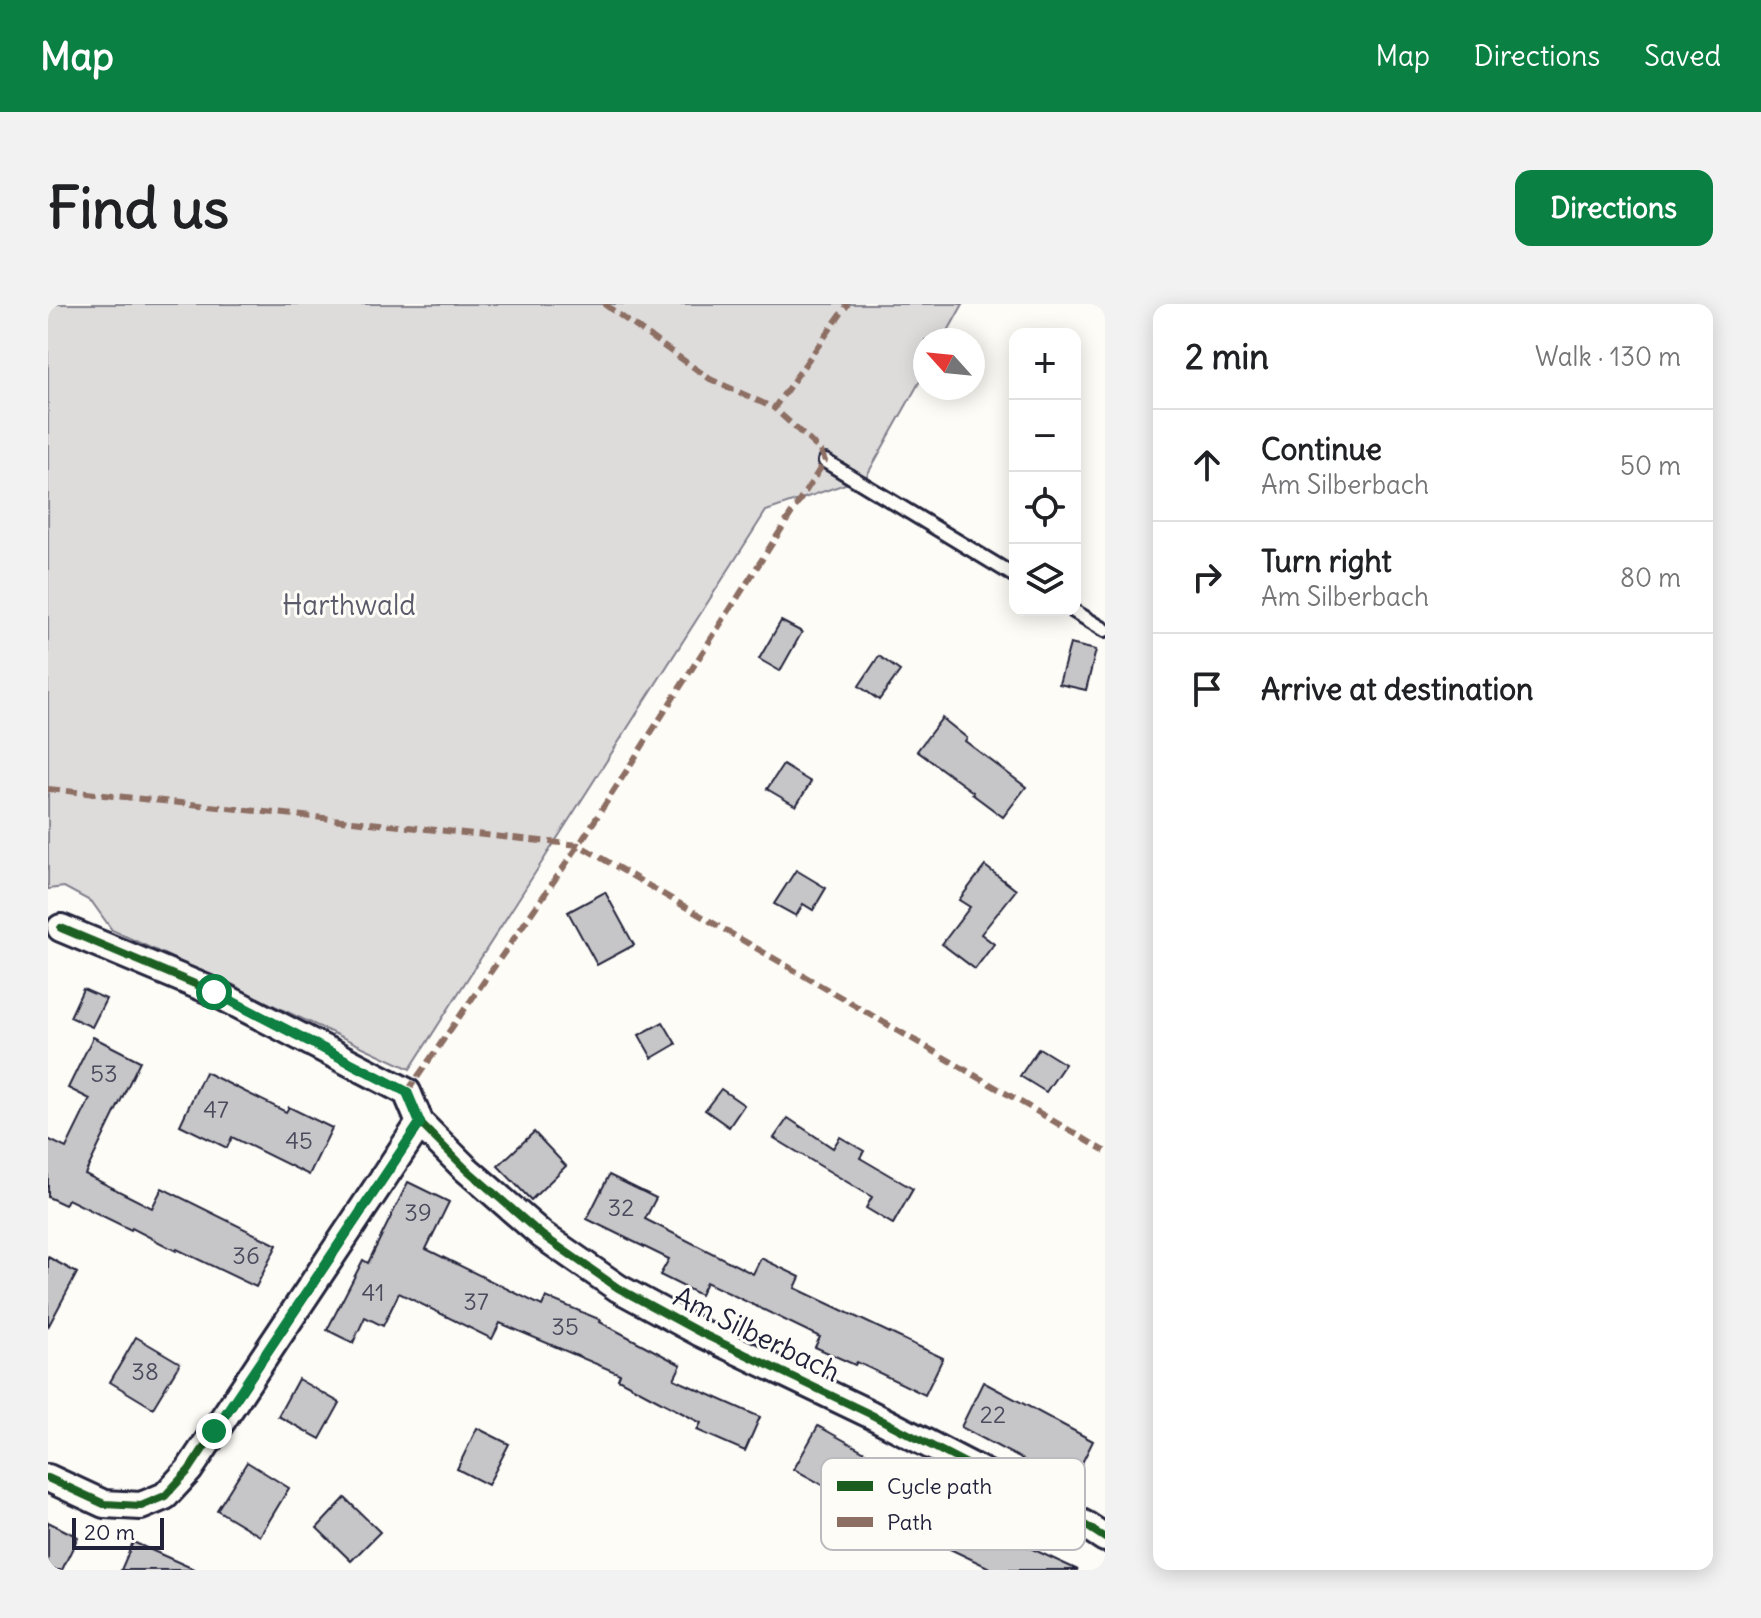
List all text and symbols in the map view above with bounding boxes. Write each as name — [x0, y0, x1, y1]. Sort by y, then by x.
text: Map — [40, 33, 114, 80]
text: Map — [1375, 38, 1430, 74]
text: Directions — [1474, 38, 1600, 74]
text: Saved — [1644, 38, 1721, 74]
button: Directions — [1515, 170, 1713, 246]
text: Find us — [48, 173, 229, 243]
north arrow — [913, 328, 985, 400]
map controls — [1009, 328, 1081, 616]
button: + — [1009, 328, 1081, 400]
text: 2 min — [1185, 335, 1269, 378]
text: Walk · 130 m — [1535, 340, 1681, 373]
button: − — [1009, 400, 1081, 472]
text: Continue — [1261, 430, 1382, 468]
icon: ahead — [1185, 443, 1229, 487]
text: 50 m — [1620, 449, 1681, 482]
text: Am Silberbach — [1261, 468, 1429, 501]
button: locate — [1009, 472, 1081, 544]
text: Turn right — [1261, 542, 1392, 580]
button: layers — [1009, 544, 1081, 616]
icon: right — [1185, 555, 1229, 599]
text: 80 m — [1620, 561, 1681, 594]
text: Am Silberbach — [1261, 580, 1429, 613]
park label: Harthwald — [282, 587, 416, 623]
icon: arrive — [1185, 667, 1229, 711]
text: Arrive at destination — [1261, 670, 1533, 708]
route start — [196, 974, 232, 1010]
house number: 53 — [90, 1058, 118, 1088]
house number: 47 — [203, 1094, 229, 1124]
house number: 45 — [285, 1125, 313, 1155]
house number: 32 — [608, 1192, 634, 1222]
house number: 39 — [404, 1197, 432, 1227]
house number: 36 — [232, 1240, 260, 1270]
house number: 41 — [361, 1277, 385, 1307]
street label: Am Silberbach — [668, 1278, 846, 1390]
house number: 37 — [463, 1286, 489, 1316]
house number: 35 — [551, 1311, 579, 1341]
house number: 38 — [131, 1356, 159, 1386]
house number: 22 — [980, 1399, 1006, 1429]
route end — [196, 1413, 232, 1449]
legend — [821, 1458, 1085, 1550]
text: Cycle path — [887, 1472, 992, 1500]
text: Path — [887, 1508, 932, 1536]
scale bar — [72, 1514, 164, 1550]
text: 20 m — [84, 1518, 135, 1546]

